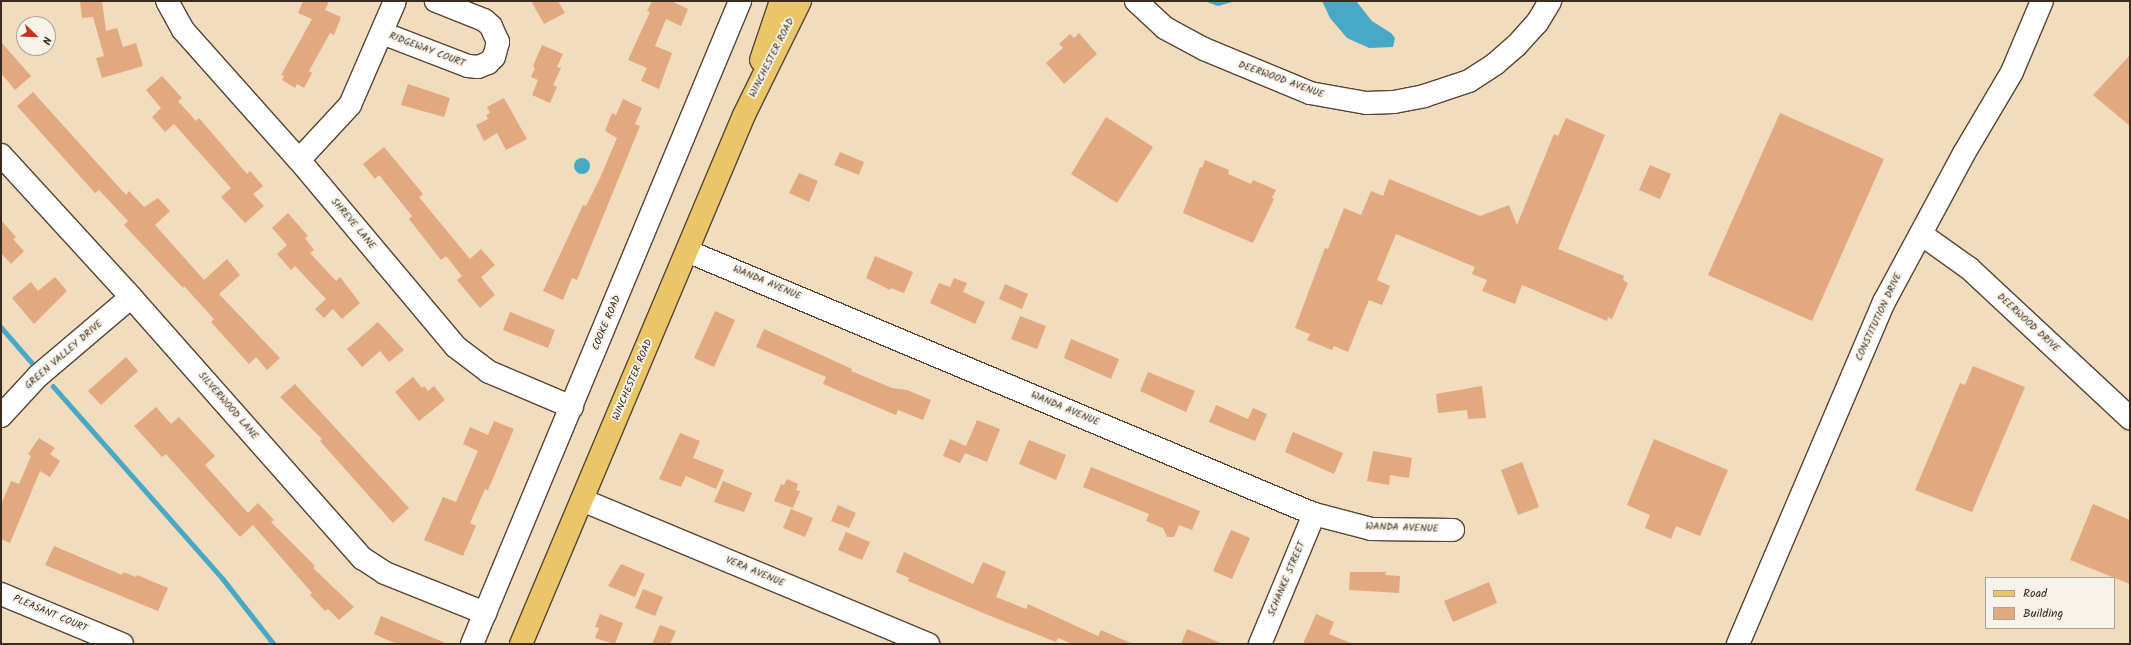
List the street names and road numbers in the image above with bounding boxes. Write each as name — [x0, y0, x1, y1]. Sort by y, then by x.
street label: WINCHESTER ROAD — [747, 16, 797, 100]
street label: RIDGEWAY COURT — [387, 30, 467, 70]
street label: DEERWOOD AVENUE — [1236, 59, 1326, 101]
street label: SHREVE LANE — [328, 196, 378, 252]
street label: WANDA AVENUE — [731, 263, 803, 303]
street label: CONSTITUTION DRIVE — [1853, 271, 1905, 363]
street label: DEERWOOD DRIVE — [1994, 291, 2062, 355]
street label: COOKE ROAD — [590, 294, 624, 352]
street label: GREEN VALLEY DRIVE — [23, 318, 105, 392]
street label: WINCHESTER ROAD — [610, 338, 656, 422]
street label: SILVERWOOD LANE — [195, 370, 261, 442]
street label: WANDA AVENUE — [1029, 389, 1101, 429]
street label: WANDA AVENUE — [1365, 521, 1439, 535]
street label: SCHANKE STREET — [1266, 540, 1308, 618]
street label: VERA AVENUE — [724, 554, 786, 590]
street label: PLEASANT COURT — [11, 593, 89, 635]

